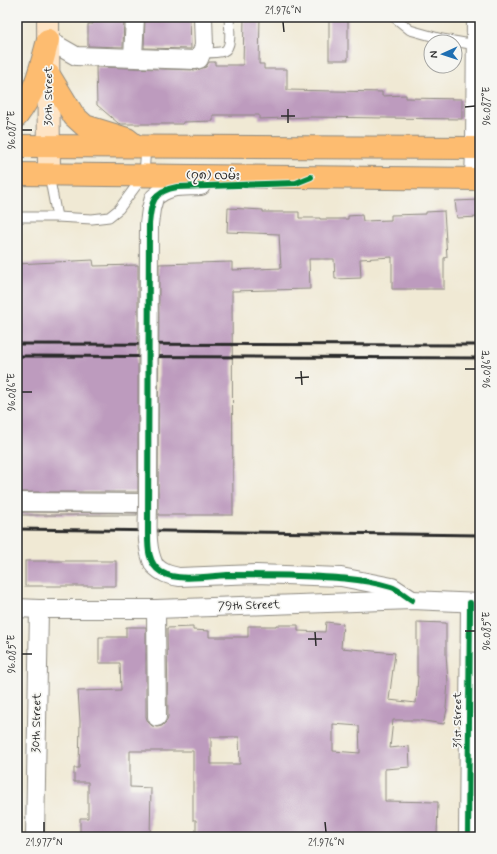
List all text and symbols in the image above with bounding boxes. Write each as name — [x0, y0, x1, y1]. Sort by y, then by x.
text: 21.976°N — [265, 4, 301, 18]
north arrow — [423, 34, 463, 74]
text: N — [427, 50, 441, 58]
street label: 30th Street — [41, 66, 57, 126]
text: 96.087°E — [480, 87, 494, 125]
text: 96.087°E — [5, 111, 19, 149]
street label: (၇၈) လမ်း — [186, 166, 240, 185]
text: 96.086°E — [480, 350, 494, 388]
text: 96.086°E — [5, 373, 19, 411]
street label: 79th Street — [218, 597, 280, 615]
text: 96.085°E — [480, 612, 494, 650]
text: 96.085°E — [5, 635, 19, 673]
street label: 31st Street — [450, 692, 466, 748]
street label: 30th Street — [28, 693, 46, 753]
text: 21.977°N — [25, 836, 63, 850]
text: 21.976°N — [308, 836, 344, 850]

